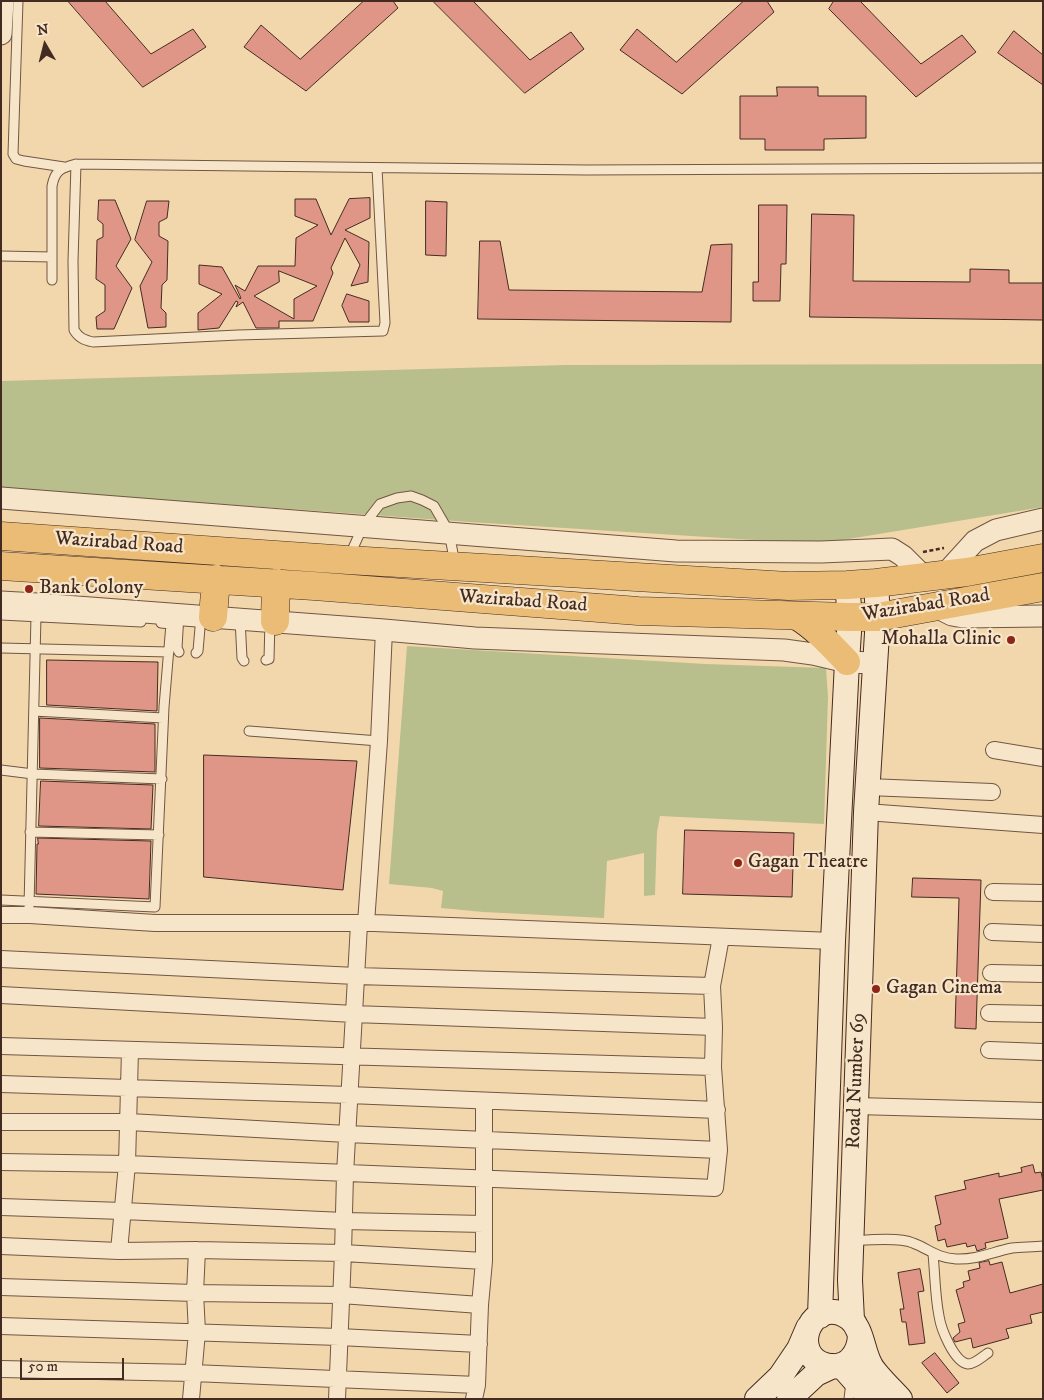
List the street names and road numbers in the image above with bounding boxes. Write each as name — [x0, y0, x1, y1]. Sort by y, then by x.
street label: Wazirabad Road — [54, 528, 184, 560]
street label: Wazirabad Road — [860, 584, 992, 628]
street label: Wazirabad Road — [458, 586, 588, 618]
street label: Road Number 69 — [843, 1013, 871, 1149]

